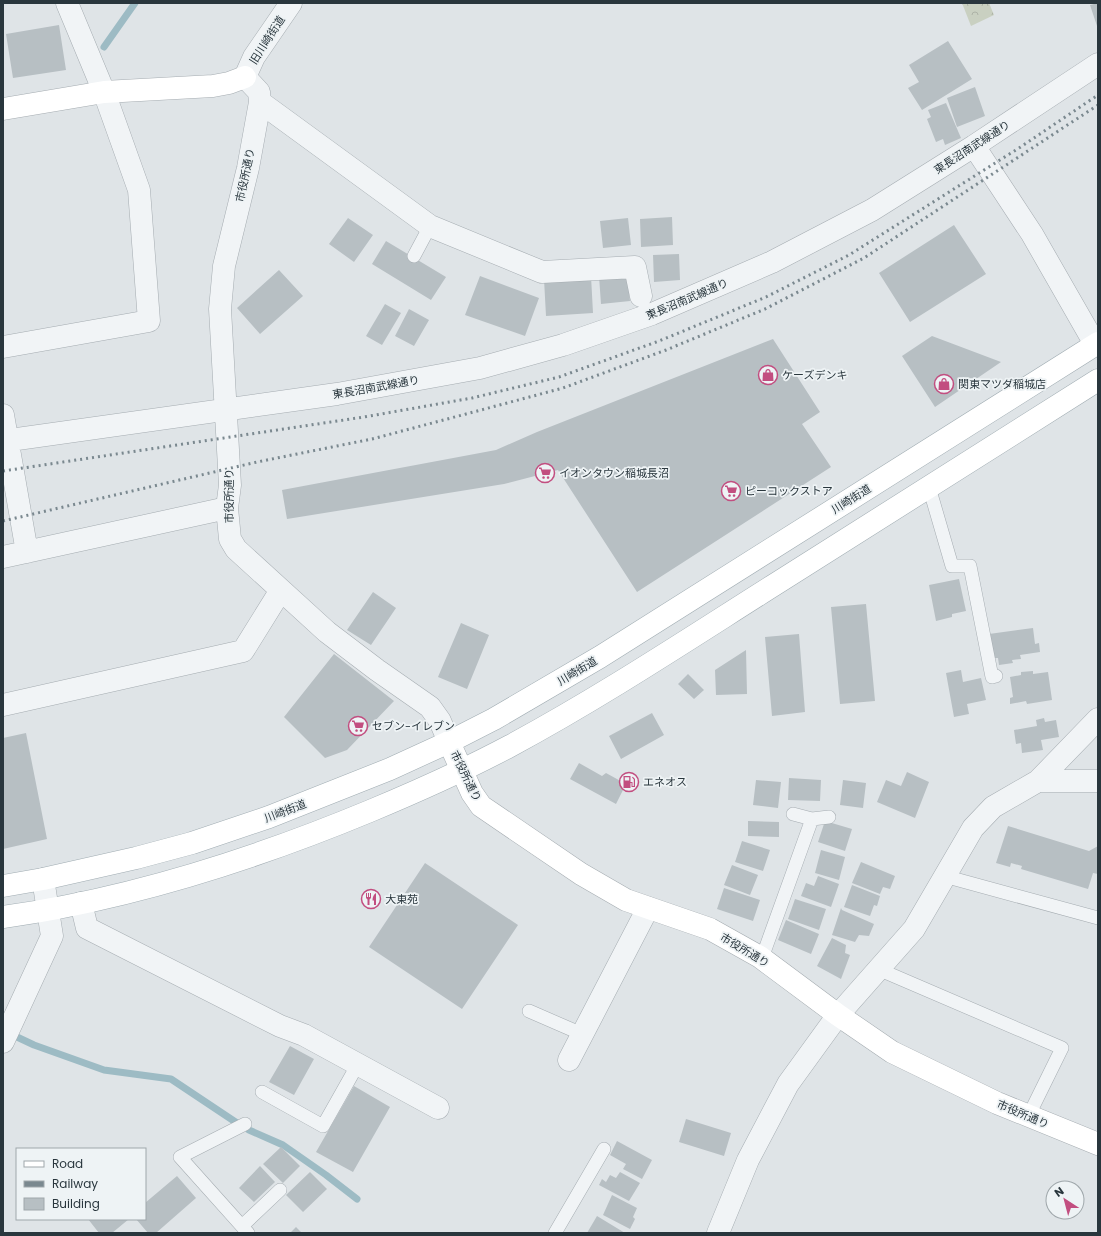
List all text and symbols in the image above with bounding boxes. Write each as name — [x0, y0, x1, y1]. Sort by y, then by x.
street label: 旧川崎街道 — [245, 13, 289, 67]
street label: 東長沼南武線通り — [931, 116, 1013, 178]
street label: 市役所通り — [231, 146, 259, 204]
street label: 東長沼南武線通り — [643, 274, 731, 324]
shop icon: ケーズデンキ — [757, 364, 779, 386]
place label: ケーズデンキ — [782, 367, 847, 383]
street label: 東長沼南武線通り — [331, 371, 421, 403]
shop icon: 関東マツダ稲城店 — [933, 373, 955, 395]
place label: 関東マツダ稲城店 — [958, 376, 1046, 392]
supermarket icon: イオンタウン稲城長沼 — [534, 462, 556, 484]
place label: イオンタウン稲城長沼 — [559, 465, 669, 481]
street label: 市役所通り — [221, 469, 237, 524]
supermarket icon: ピーコックストア — [720, 480, 742, 502]
street label: 川崎街道 — [828, 481, 874, 517]
place label: ピーコックストア — [745, 483, 833, 499]
street label: 川崎街道 — [554, 653, 600, 689]
supermarket icon: セブン-イレブン — [347, 715, 369, 737]
place label: セブン-イレブン — [372, 718, 455, 734]
street label: 市役所通り — [447, 748, 485, 804]
fuel station icon: エネオス — [618, 771, 640, 793]
place label: エネオス — [643, 774, 687, 790]
street label: 川崎街道 — [262, 796, 308, 826]
restaurant icon: 大東苑 — [360, 888, 382, 910]
place label: 大東苑 — [385, 891, 418, 907]
street label: 市役所通り — [717, 929, 773, 971]
street label: 市役所通り — [995, 1096, 1051, 1132]
legend — [16, 1148, 146, 1220]
text: Road — [52, 1155, 83, 1172]
text: Railway — [52, 1175, 98, 1192]
north arrow — [1045, 1180, 1085, 1220]
text: N — [1051, 1183, 1067, 1201]
text: Building — [52, 1195, 100, 1212]

